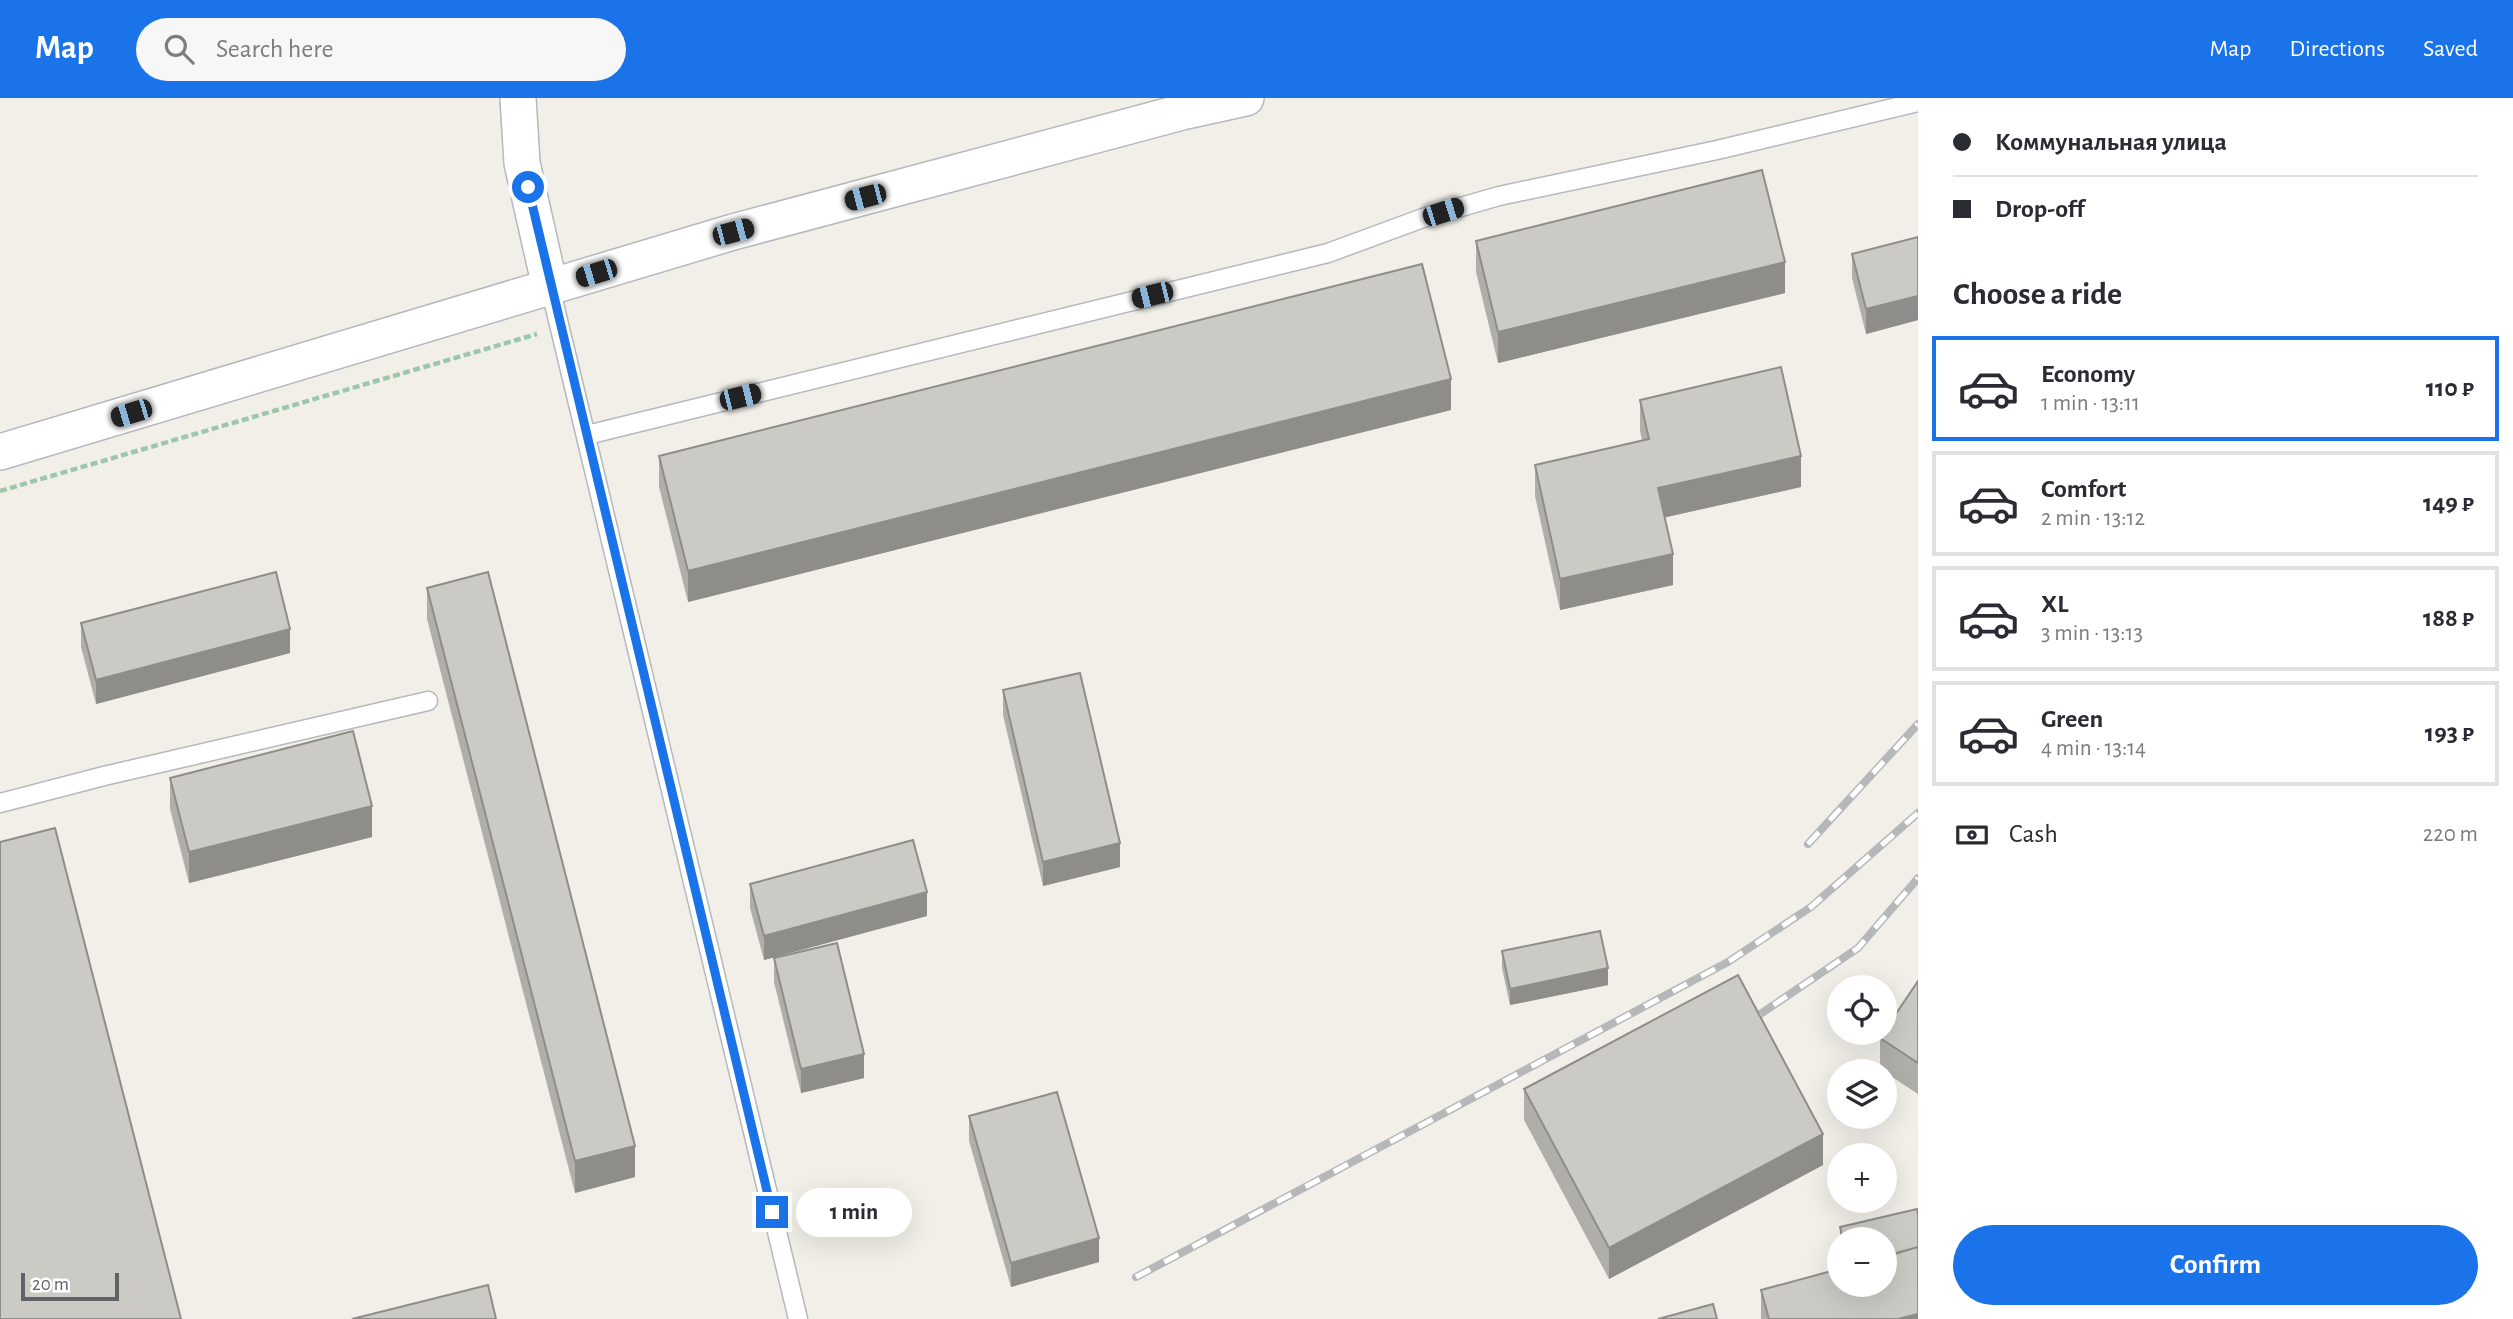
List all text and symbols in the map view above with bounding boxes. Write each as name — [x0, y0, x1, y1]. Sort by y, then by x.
search box — [136, 18, 626, 81]
icon: search — [160, 30, 198, 68]
text: Map — [35, 32, 94, 65]
text: Search here — [216, 36, 334, 62]
text: Map — [2209, 37, 2251, 61]
text: Directions — [2289, 37, 2385, 61]
text: Saved — [2423, 37, 2478, 61]
text: Коммунальная улица — [1995, 129, 2227, 155]
route start — [512, 171, 544, 203]
car — [842, 181, 889, 213]
car — [1420, 196, 1467, 228]
text: Drop-off — [1995, 196, 2084, 222]
car — [710, 216, 757, 248]
car — [573, 257, 620, 289]
text: Choose a ride — [1953, 278, 2122, 310]
car — [1130, 280, 1175, 310]
icon: car — [1957, 357, 2020, 420]
text: Economy — [2041, 361, 2135, 387]
text: 110 ₽ — [2426, 375, 2474, 401]
car — [718, 382, 763, 412]
text: 1 min · 13:11 — [2041, 392, 2140, 415]
car — [108, 397, 155, 429]
icon: car — [1957, 472, 2020, 535]
text: Comfort — [2041, 476, 2126, 502]
text: 149 ₽ — [2423, 490, 2474, 516]
text: 2 min · 13:12 — [2041, 507, 2145, 530]
icon: car — [1957, 587, 2020, 650]
text: XL — [2041, 591, 2068, 617]
text: 188 ₽ — [2423, 605, 2474, 631]
text: 3 min · 13:13 — [2041, 622, 2143, 645]
icon: car — [1957, 702, 2020, 765]
text: Green — [2041, 706, 2103, 732]
text: 193 ₽ — [2425, 720, 2474, 746]
text: 4 min · 13:14 — [2041, 737, 2146, 760]
icon: cash — [1953, 816, 1991, 854]
text: Cash — [2009, 821, 2058, 847]
text: 220 m — [2423, 823, 2478, 846]
map controls — [1827, 975, 1897, 1297]
button: locate — [1827, 975, 1897, 1045]
button: layers — [1827, 1059, 1897, 1129]
button: + — [1827, 1143, 1897, 1213]
callout: 1 min — [796, 1188, 912, 1236]
route end — [756, 1196, 788, 1228]
text: 1 min — [830, 1201, 878, 1224]
button: Confirm — [1953, 1225, 2478, 1305]
button: − — [1827, 1227, 1897, 1297]
scale bar — [21, 1270, 119, 1302]
text: 20 m — [32, 1275, 69, 1294]

